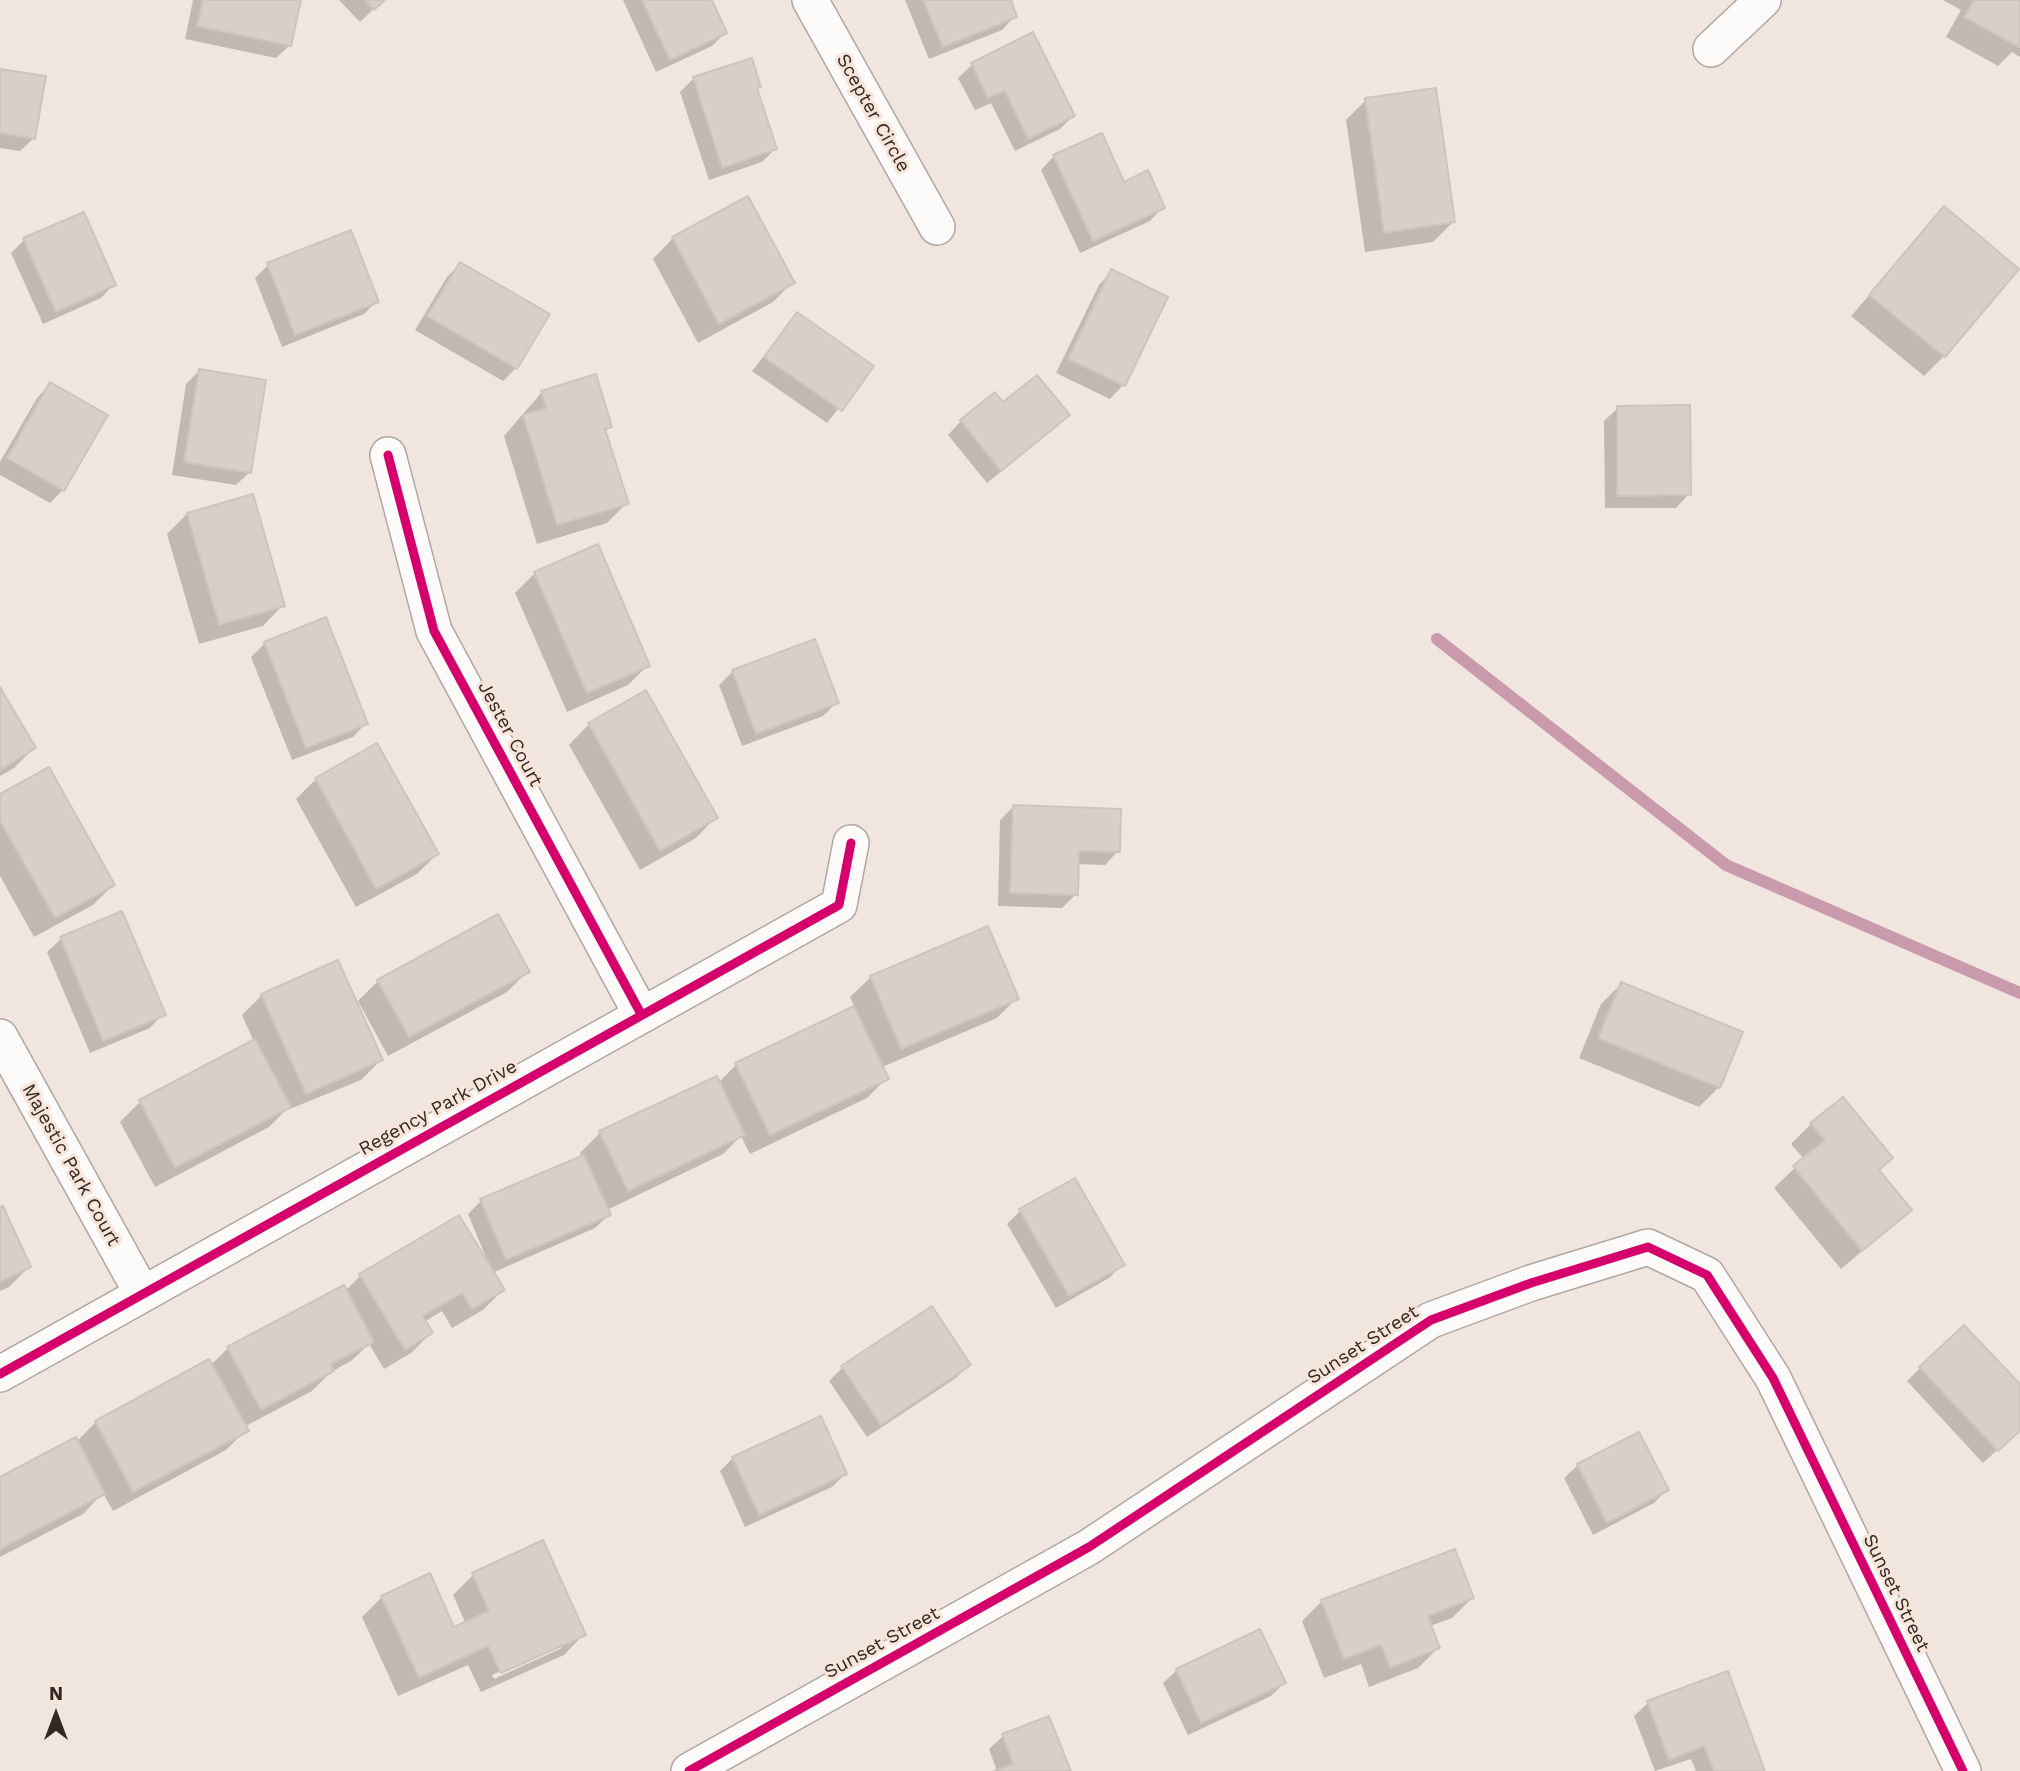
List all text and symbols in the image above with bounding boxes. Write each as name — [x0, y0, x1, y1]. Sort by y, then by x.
street label: Scepter Circle — [831, 50, 915, 176]
street label: Jester Court — [473, 677, 547, 791]
street label: Regency Park Drive — [355, 1055, 521, 1161]
street label: Majestic Park Court — [17, 1080, 125, 1250]
street label: Sunset Street — [1303, 1301, 1423, 1389]
street label: Sunset Street — [1858, 1531, 1934, 1655]
street label: Sunset Street — [821, 1602, 943, 1684]
north arrow — [21, 1680, 91, 1750]
text: N — [49, 1682, 63, 1705]

